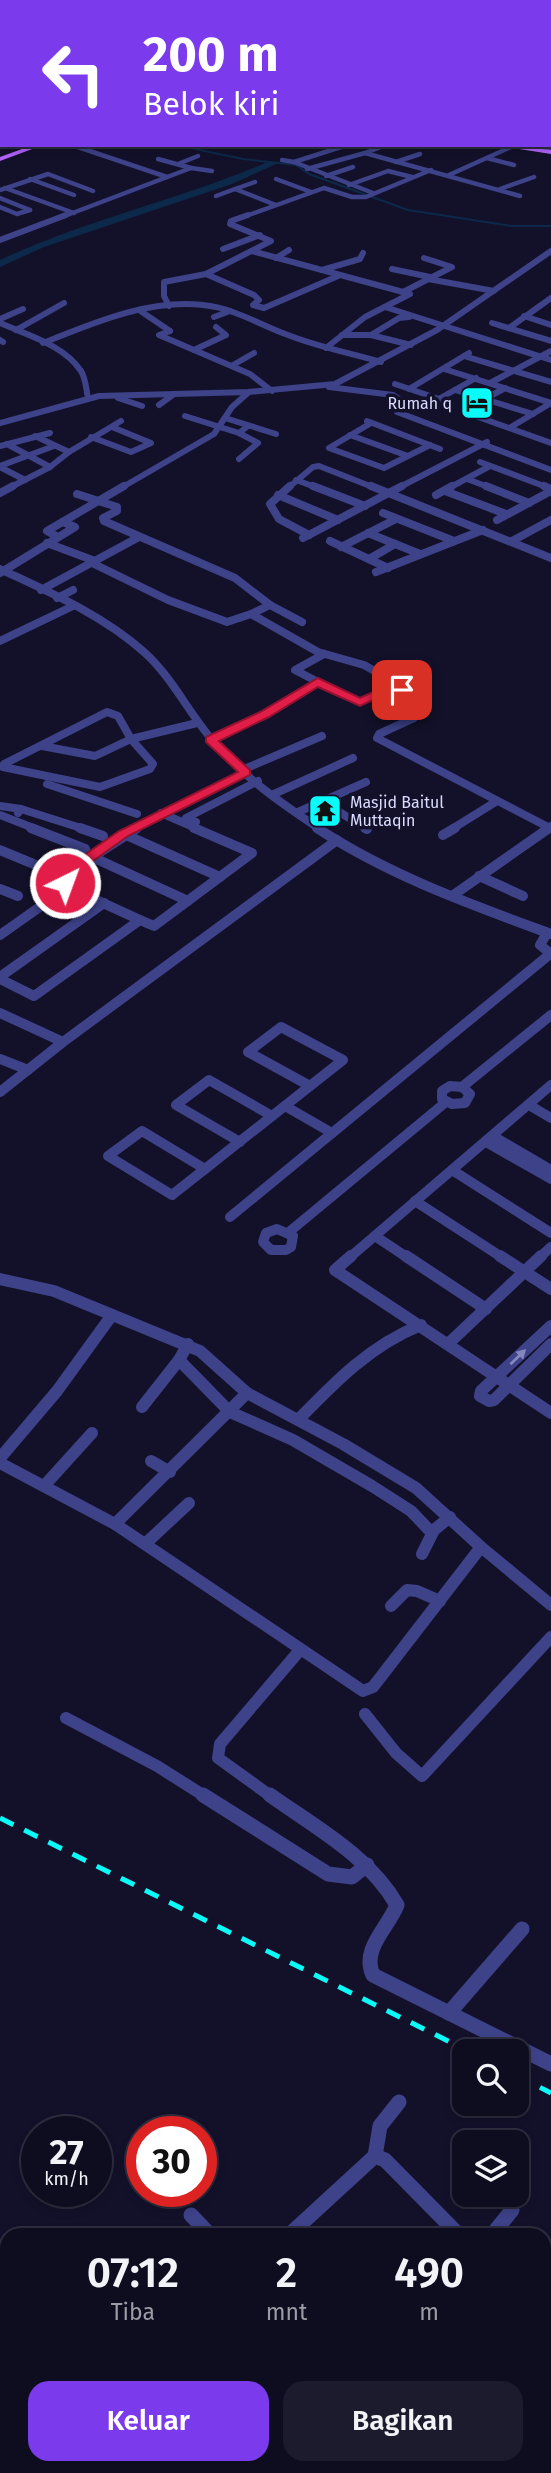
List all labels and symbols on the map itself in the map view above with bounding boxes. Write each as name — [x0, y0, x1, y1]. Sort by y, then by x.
hotel icon: Rumah q — [458, 384, 496, 422]
place label: Rumah q — [387, 394, 452, 413]
pin — [372, 660, 432, 720]
temple icon: Masjid Baitul Muttaqin — [306, 792, 344, 830]
place label: Masjid Baitul Muttaqin — [350, 793, 444, 830]
position arrow — [28, 846, 102, 920]
one-way arrow — [509, 1349, 527, 1365]
speed limit sign: 30 — [126, 2116, 217, 2207]

